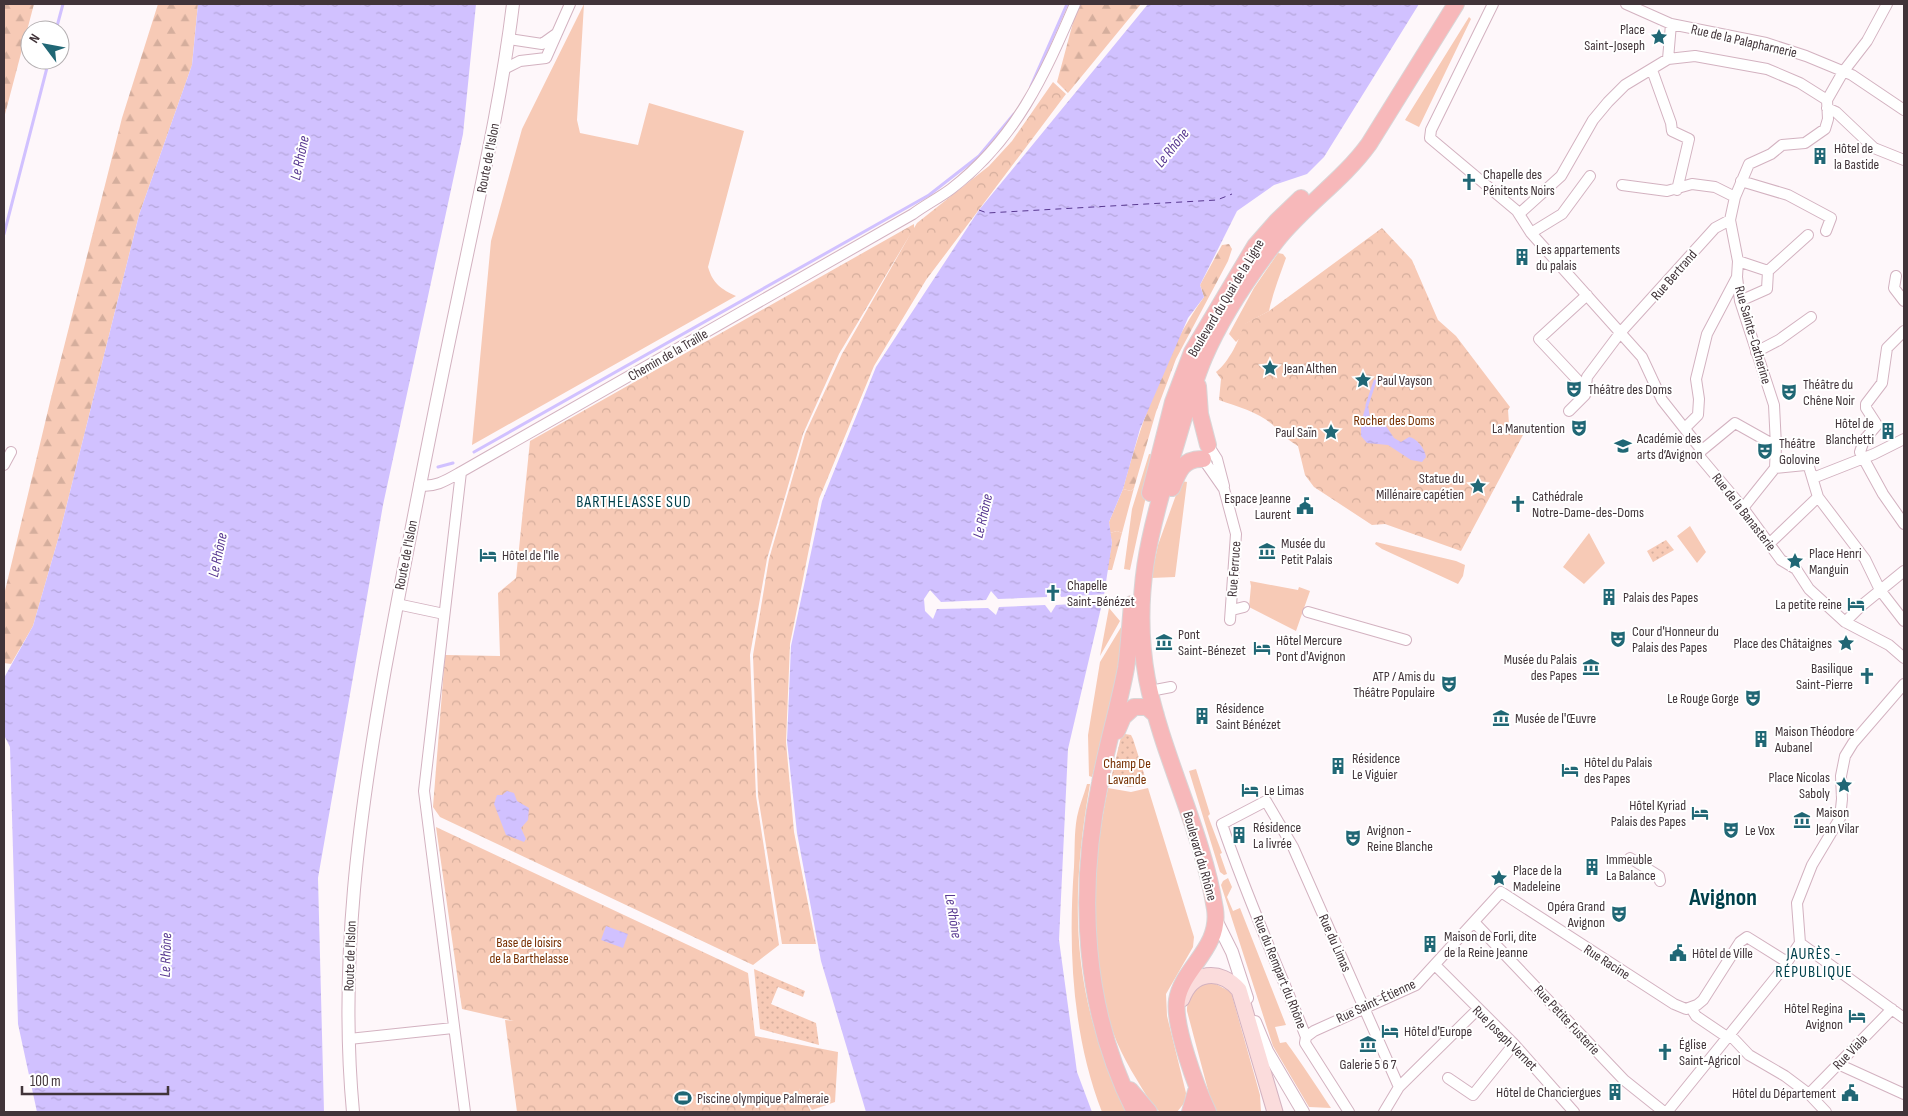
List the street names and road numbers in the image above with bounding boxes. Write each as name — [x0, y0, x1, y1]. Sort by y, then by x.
street label: Rue de la Palapharnerie — [1689, 21, 1799, 61]
street label: Route de l'Islon — [473, 122, 503, 194]
street label: Boulevard du Quai de la Ligne — [1184, 236, 1268, 360]
street label: Rue Bertrand — [1647, 246, 1701, 304]
street label: Rue Sainte-Catherine — [1731, 284, 1775, 386]
street label: Chemin de la Traille — [625, 325, 711, 385]
street label: Rue de la Banasterie — [1708, 470, 1780, 554]
street label: Route de l'Islon — [391, 519, 421, 591]
street label: Rue Ferruce — [1224, 540, 1244, 598]
street label: Boulevard du Rhône — [1179, 809, 1221, 903]
street label: Rue du Limas — [1315, 912, 1355, 974]
street label: Rue du Rempart du Rhône — [1250, 913, 1310, 1031]
street label: Route de l'Islon — [340, 920, 360, 992]
street label: Rue Racine — [1581, 941, 1633, 983]
street label: Rue Saint-Étienne — [1334, 975, 1418, 1027]
street label: Rue Petite Fusterie — [1531, 982, 1603, 1058]
street label: Rue Joseph Vernet — [1469, 1002, 1541, 1074]
street label: Rue Viala — [1829, 1031, 1871, 1073]

